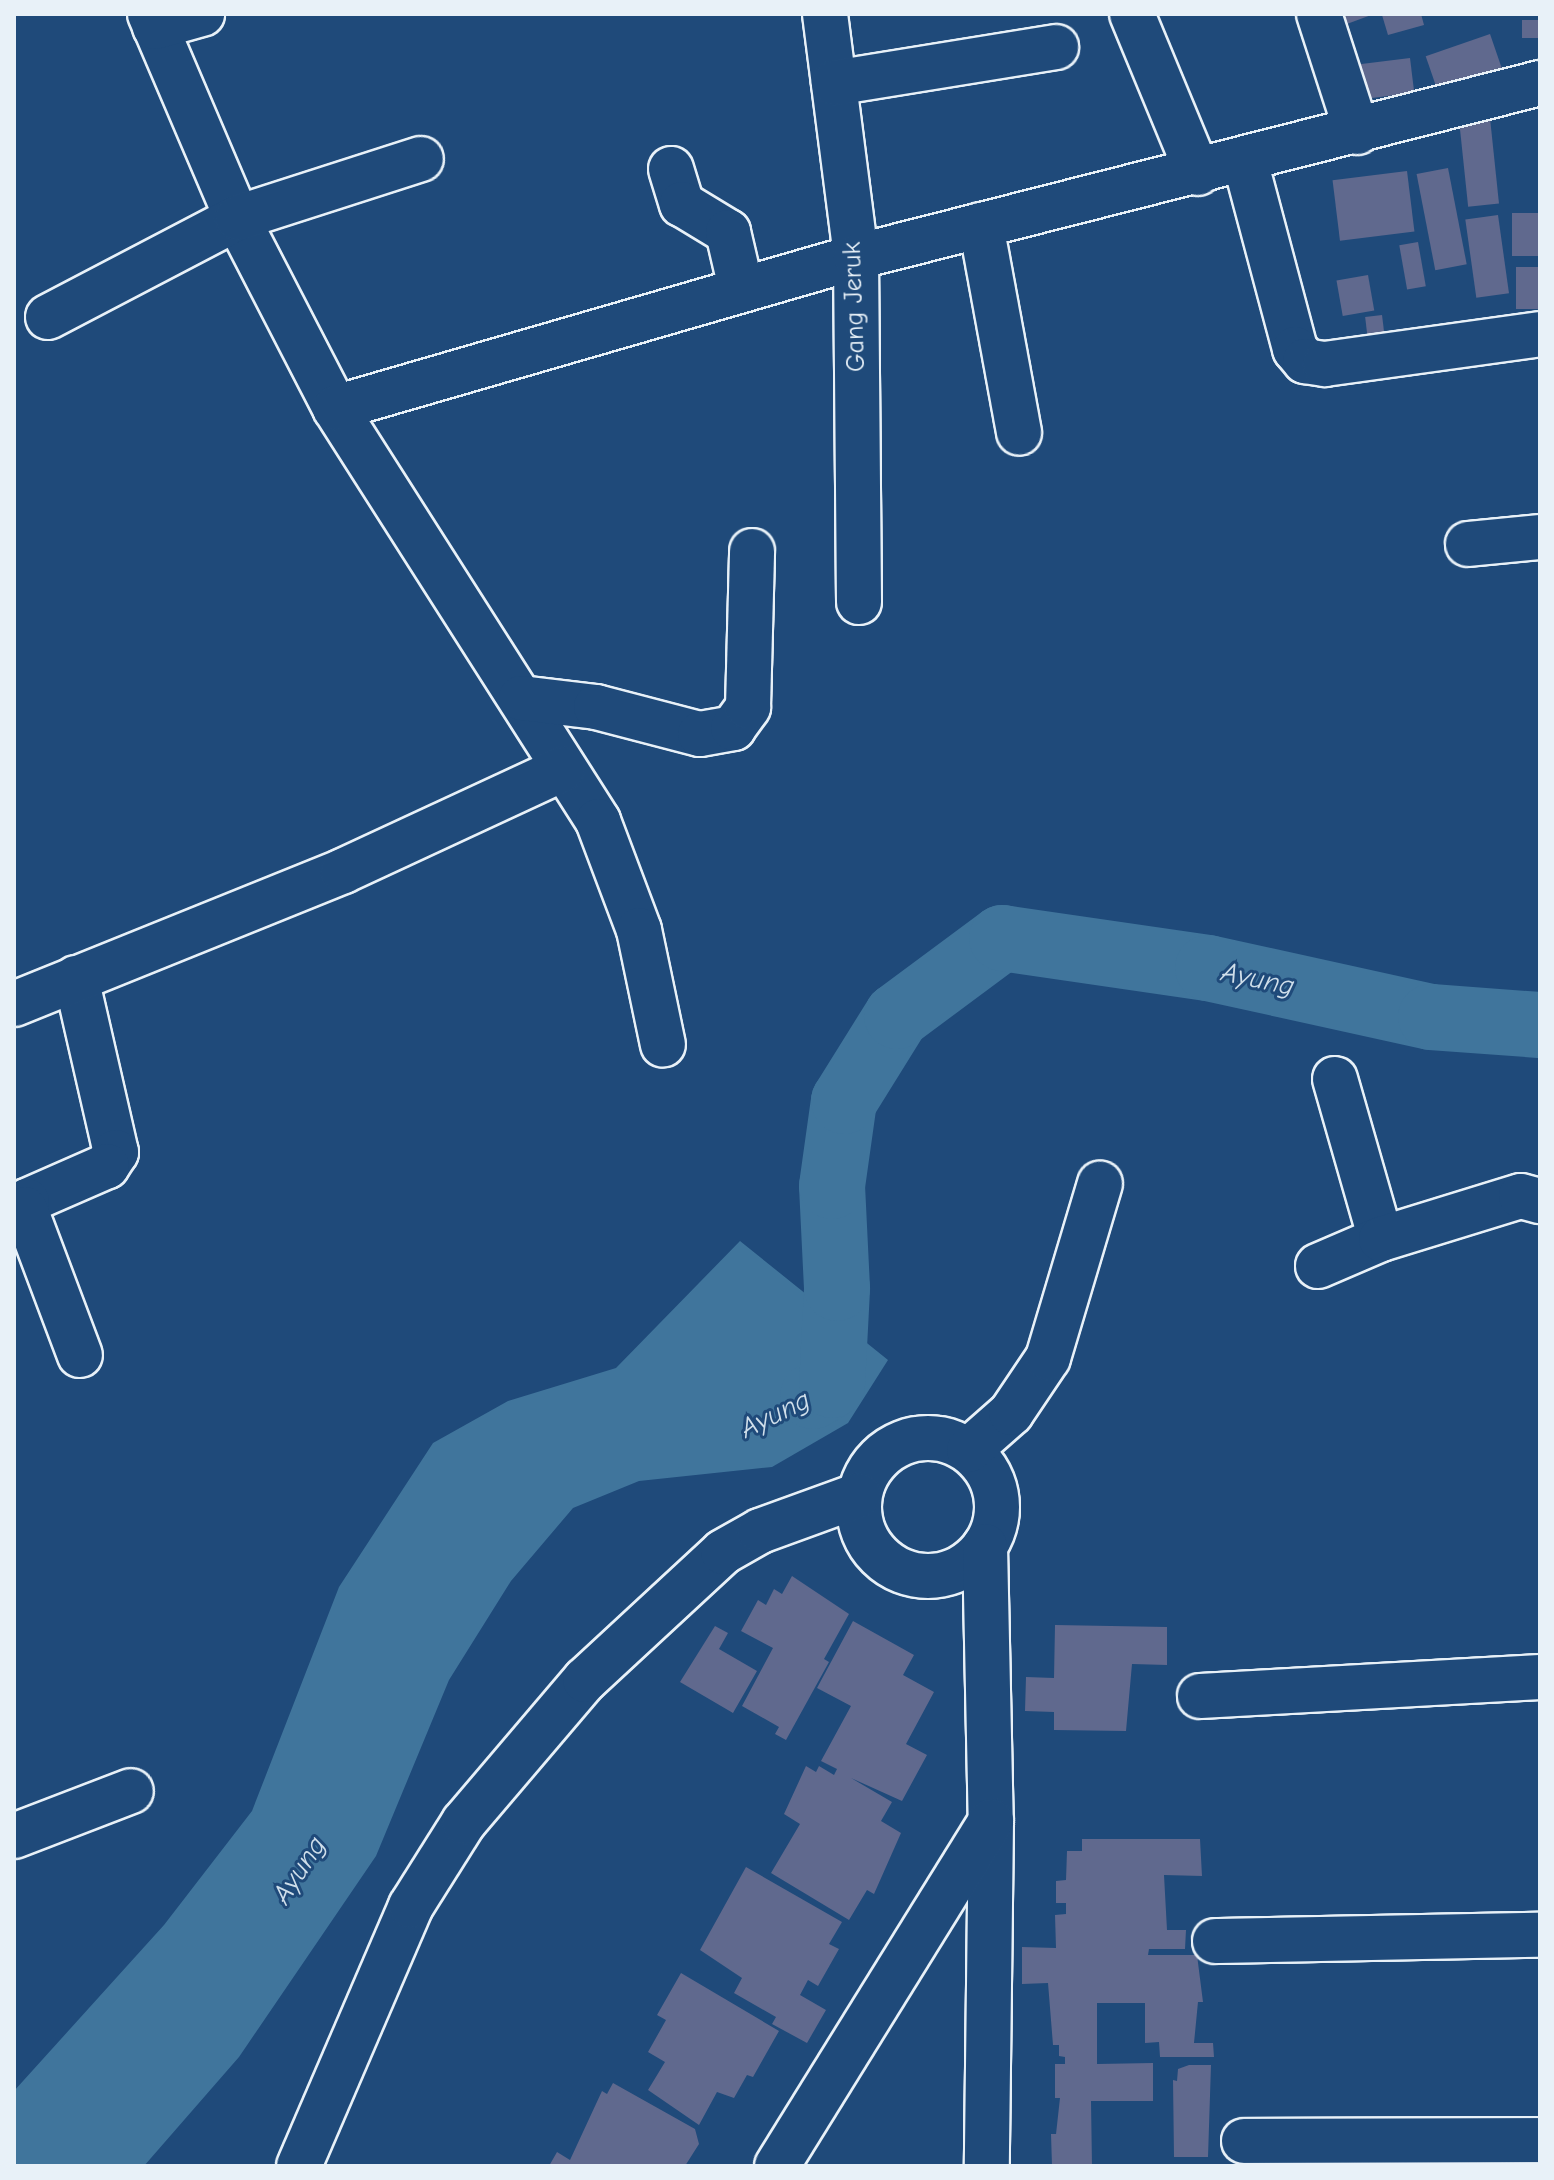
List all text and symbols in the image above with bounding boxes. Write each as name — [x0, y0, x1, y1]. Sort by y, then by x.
street label: Gang Jeruk — [837, 242, 873, 372]
water label: Ayung — [1218, 955, 1298, 1003]
water label: Ayung — [735, 1383, 815, 1445]
water label: Ayung — [265, 1830, 333, 1910]

